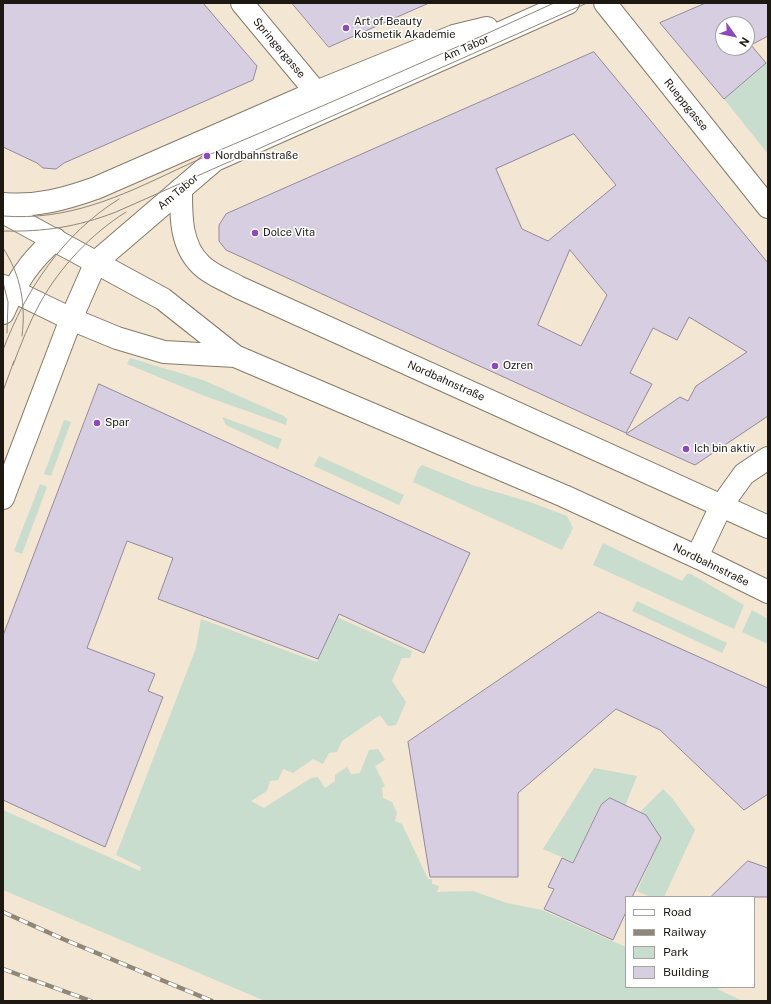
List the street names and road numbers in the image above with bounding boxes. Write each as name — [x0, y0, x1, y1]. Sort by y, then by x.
street label: Springergasse — [250, 15, 308, 81]
street label: Am Tabor — [441, 32, 491, 64]
street label: Rueppgasse — [661, 76, 711, 134]
street label: Am Tabor — [155, 171, 201, 213]
street label: Nordbahnstraße — [405, 358, 487, 404]
street label: Nordbahnstraße — [671, 541, 751, 589]

